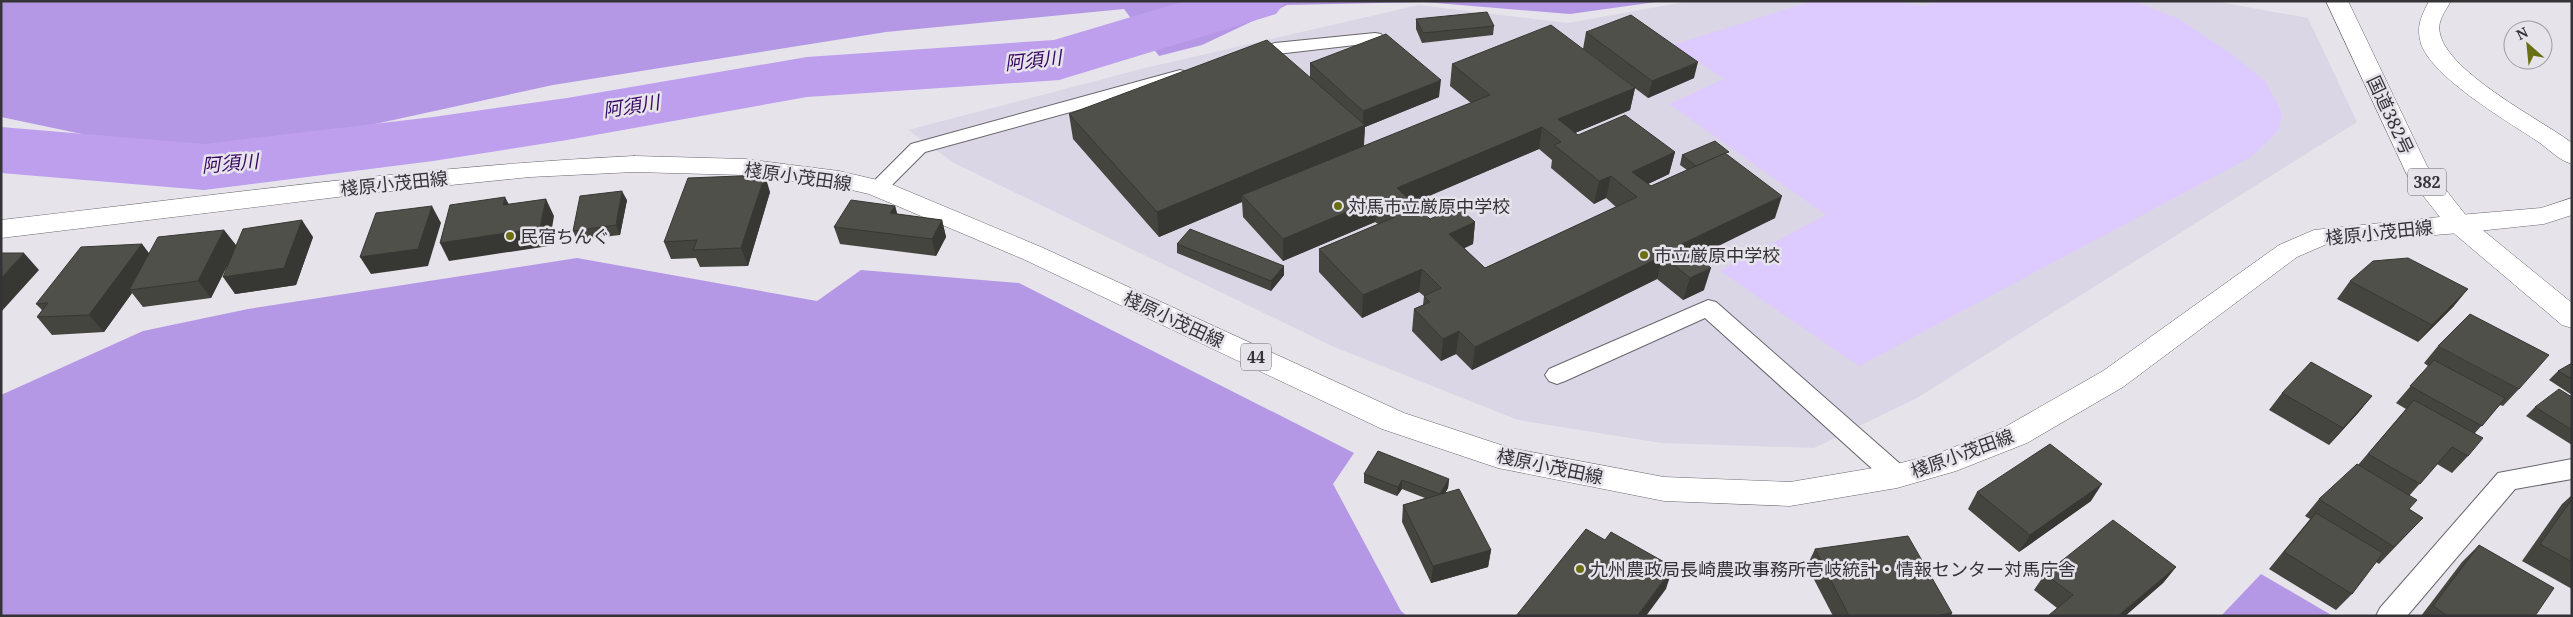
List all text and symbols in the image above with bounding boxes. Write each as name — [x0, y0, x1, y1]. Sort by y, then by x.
north arrow — [2503, 20, 2553, 70]
text: N — [2513, 22, 2531, 44]
water label: 阿須川 — [1003, 44, 1065, 76]
street label: 国道382号 — [2362, 72, 2420, 158]
water label: 阿須川 — [601, 88, 663, 123]
water label: 阿須川 — [200, 147, 262, 178]
street label: 棧原小茂田線 — [743, 157, 853, 195]
street label: 棧原小茂田線 — [339, 165, 449, 201]
road number: 382 — [2408, 168, 2446, 196]
place label: 対馬市立厳原中学校 — [1348, 194, 1510, 218]
marker: 対馬市立厳原中学校 — [1332, 200, 1344, 212]
street label: 棧原小茂田線 — [2324, 214, 2434, 250]
place label: 民宿ちんぐ — [520, 224, 610, 248]
marker: 民宿ちんぐ — [504, 230, 516, 242]
place label: 市立厳原中学校 — [1654, 243, 1780, 267]
marker: 市立厳原中学校 — [1638, 249, 1650, 261]
street label: 棧原小茂田線 — [1120, 285, 1228, 353]
road number: 44 — [1241, 344, 1271, 371]
street label: 棧原小茂田線 — [1907, 423, 2017, 483]
street label: 棧原小茂田線 — [1495, 443, 1605, 489]
place label: 九州農政局長崎農政事務所壱岐統計・情報センター対馬庁舎 — [1590, 557, 2076, 581]
marker: 九州農政局長崎農政事務所壱岐統計・情報センター対馬庁舎 — [1574, 563, 1586, 575]

